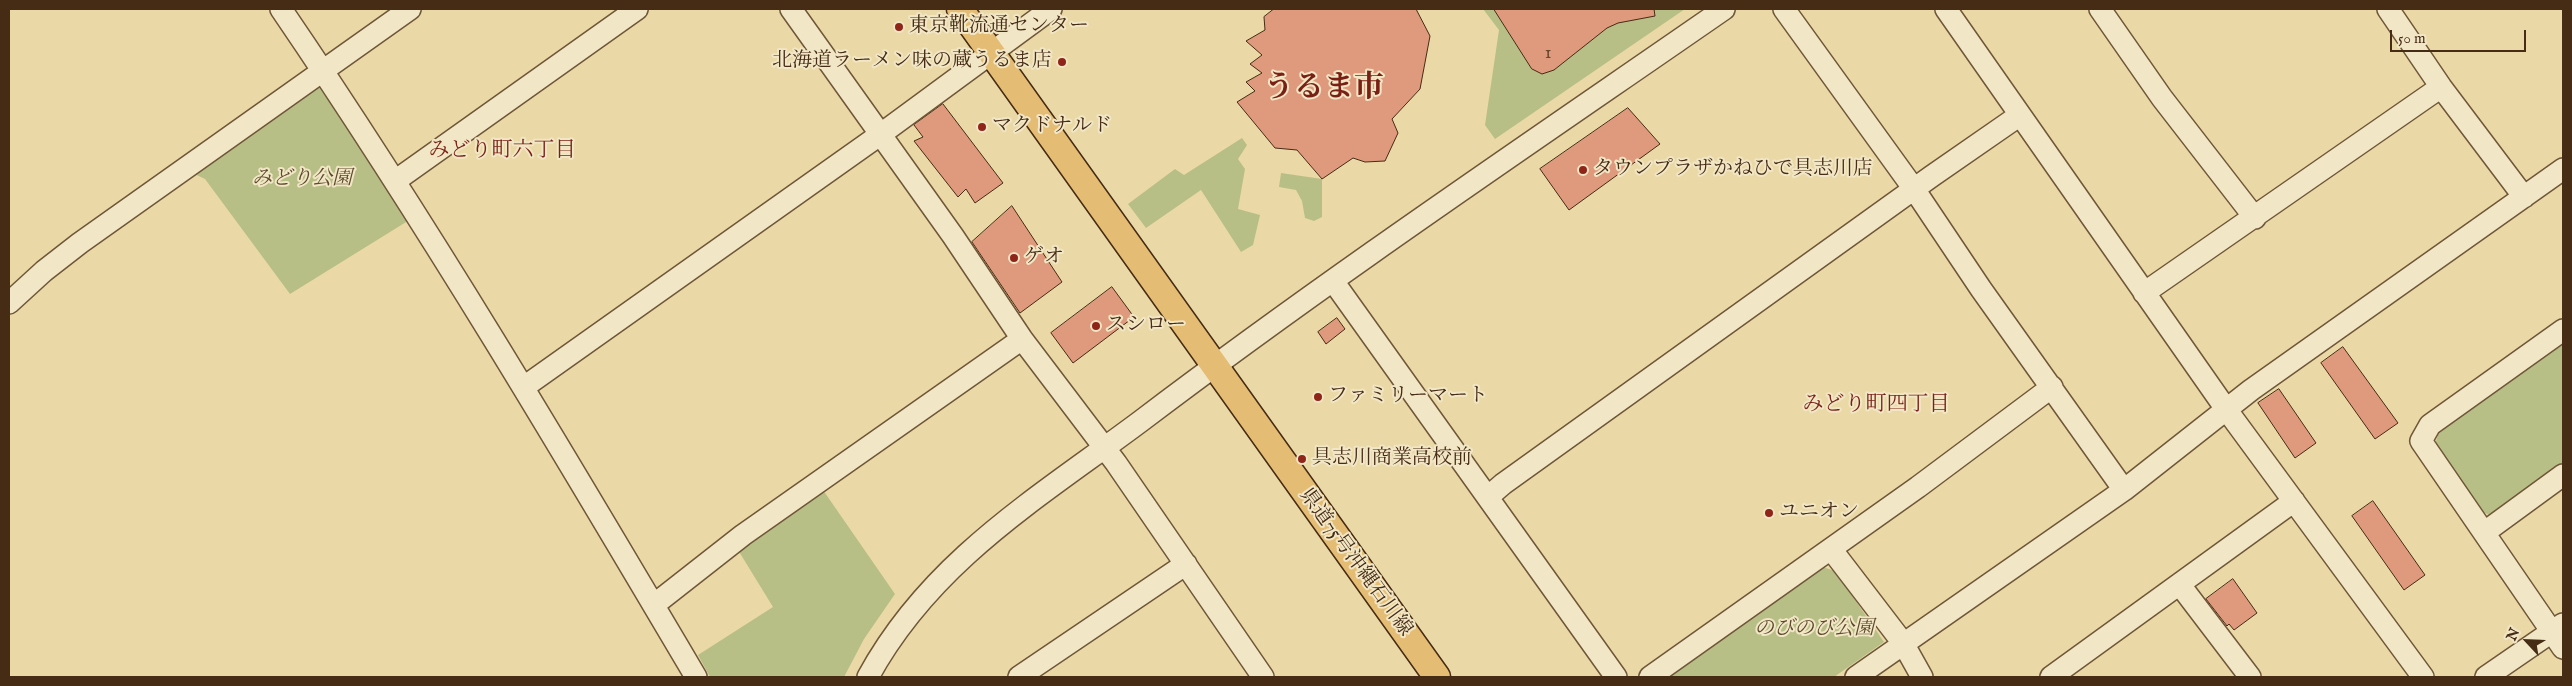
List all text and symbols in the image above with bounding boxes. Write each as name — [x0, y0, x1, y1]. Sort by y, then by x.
place label: 東京靴流通センター — [909, 15, 1089, 39]
scale bar — [2392, 20, 2528, 52]
marker: 東京靴流通センター — [893, 21, 905, 33]
text: 50 m — [2398, 29, 2426, 48]
house number: 1 — [1545, 43, 1551, 65]
place label: 北海道ラーメン味の蔵うるま店 — [772, 50, 1052, 74]
marker: 北海道ラーメン味の蔵うるま店 — [1056, 56, 1068, 68]
district label: うるま市 — [1264, 72, 1384, 108]
place label: マクドナルド — [992, 115, 1112, 139]
marker: マクドナルド — [976, 121, 988, 133]
district label: みどり町六丁目 — [429, 139, 575, 165]
place label: タウンプラザかねひで具志川店 — [1593, 158, 1873, 182]
marker: タウンプラザかねひで具志川店 — [1577, 164, 1589, 176]
park label: みどり公園 — [252, 168, 352, 192]
place label: ゲオ — [1024, 246, 1064, 270]
marker: ゲオ — [1008, 252, 1020, 264]
place label: スシロー — [1106, 314, 1186, 338]
marker: スシロー — [1090, 320, 1102, 332]
place label: ファミリーマート — [1328, 385, 1488, 409]
marker: ファミリーマート — [1312, 391, 1324, 403]
district label: みどり町四丁目 — [1803, 393, 1949, 419]
place label: 具志川商業高校前 — [1312, 447, 1472, 471]
marker: 具志川商業高校前 — [1296, 453, 1308, 465]
street label: 県道75号沖縄石川線 — [1293, 485, 1417, 641]
place label: ユニオン — [1779, 501, 1859, 525]
marker: ユニオン — [1763, 507, 1775, 519]
north arrow — [2502, 616, 2552, 666]
park label: のびのび公園 — [1754, 618, 1874, 642]
text: N — [2503, 625, 2524, 644]

